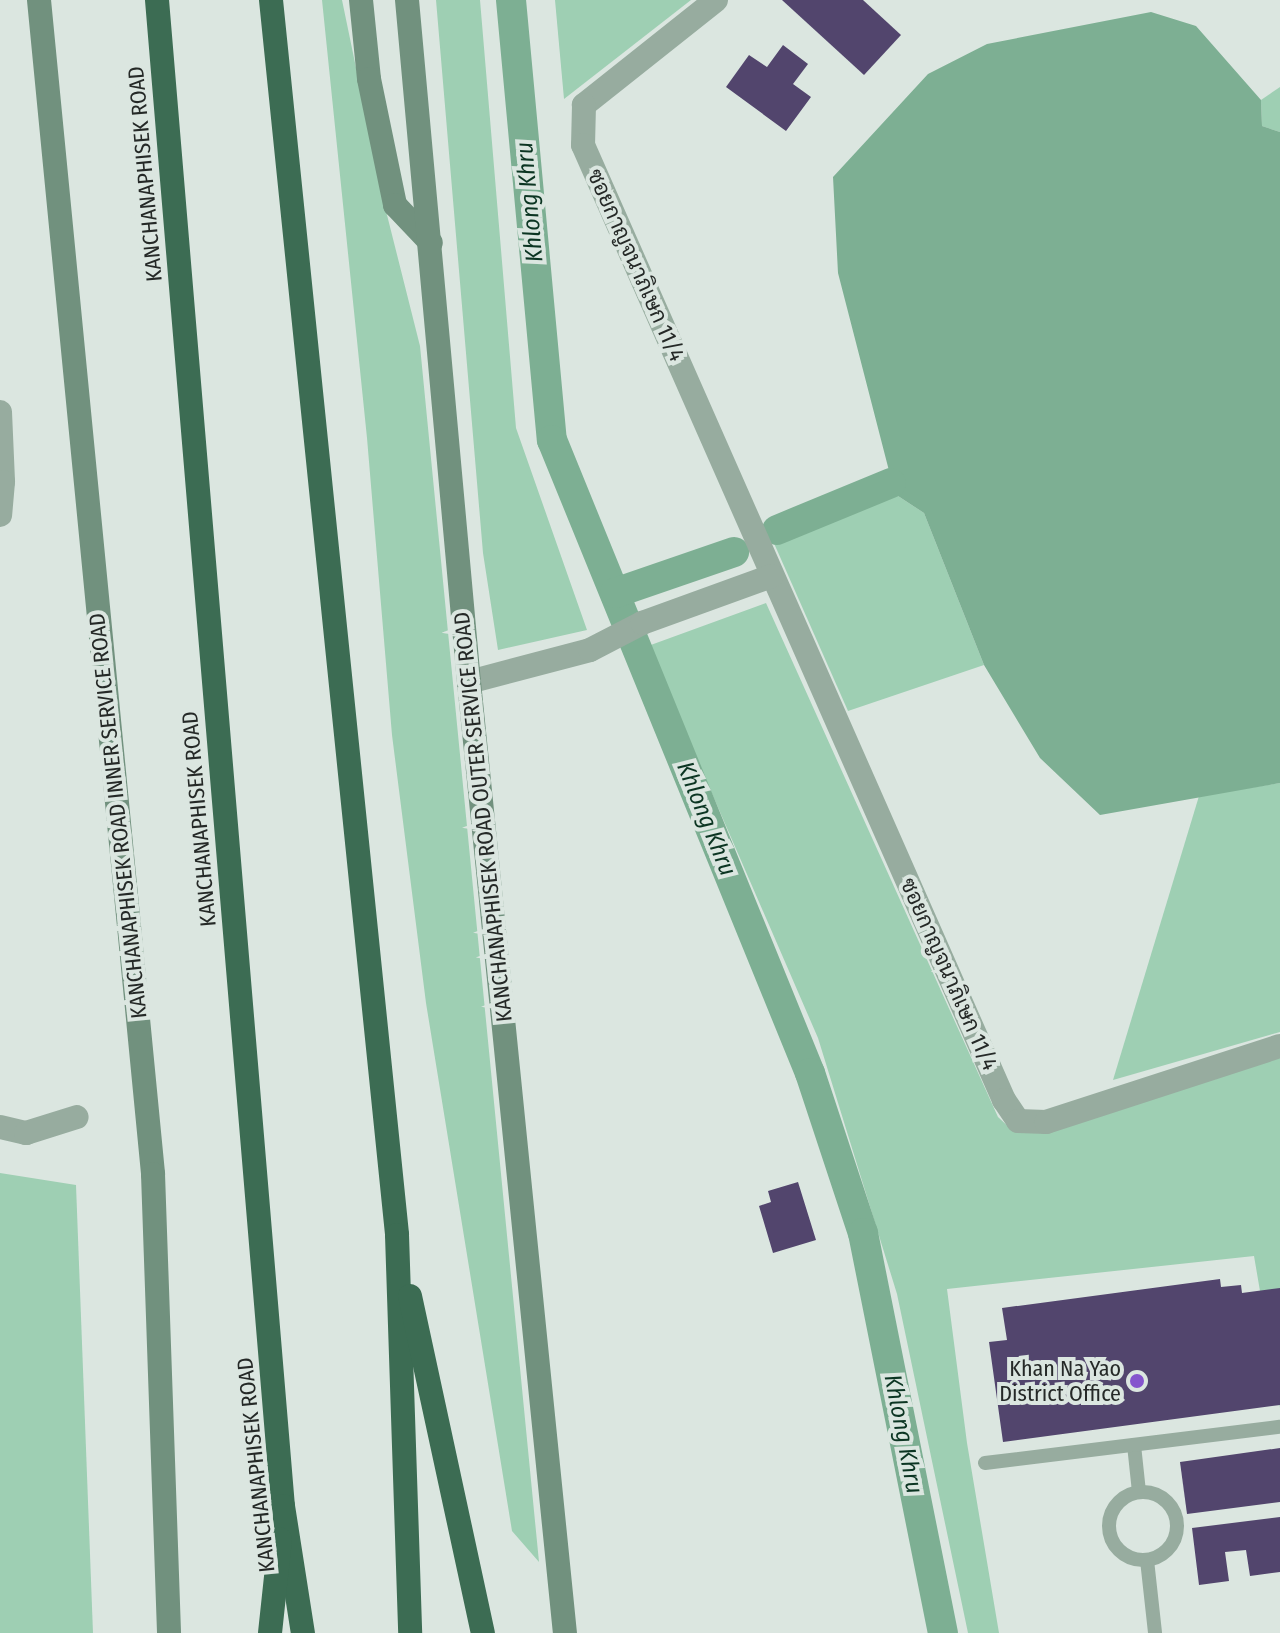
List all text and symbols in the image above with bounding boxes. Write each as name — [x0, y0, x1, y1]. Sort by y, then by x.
street label: KANCHANAPHISEK ROAD — [122, 65, 168, 283]
water label: Khlong Khru — [510, 141, 550, 263]
street label: ซอยกาญจนาภิเษก 11/4 — [582, 165, 690, 365]
street label: KANCHANAPHISEK ROAD OUTER SERVICE ROAD — [448, 611, 518, 1023]
street label: KANCHANAPHISEK ROAD INNER SERVICE ROAD — [84, 612, 152, 1020]
street label: KANCHANAPHISEK ROAD — [176, 710, 222, 928]
water label: Khlong Khru — [670, 758, 742, 880]
street label: ซอยกาญจนาภิเษก 11/4 — [895, 874, 1003, 1074]
place label: Khan Na Yao District Office — [999, 1355, 1121, 1406]
street label: KANCHANAPHISEK ROAD — [232, 1356, 280, 1574]
water label: Khlong Khru — [877, 1372, 929, 1496]
marker: Khan Na Yao District Office — [1128, 1372, 1146, 1390]

